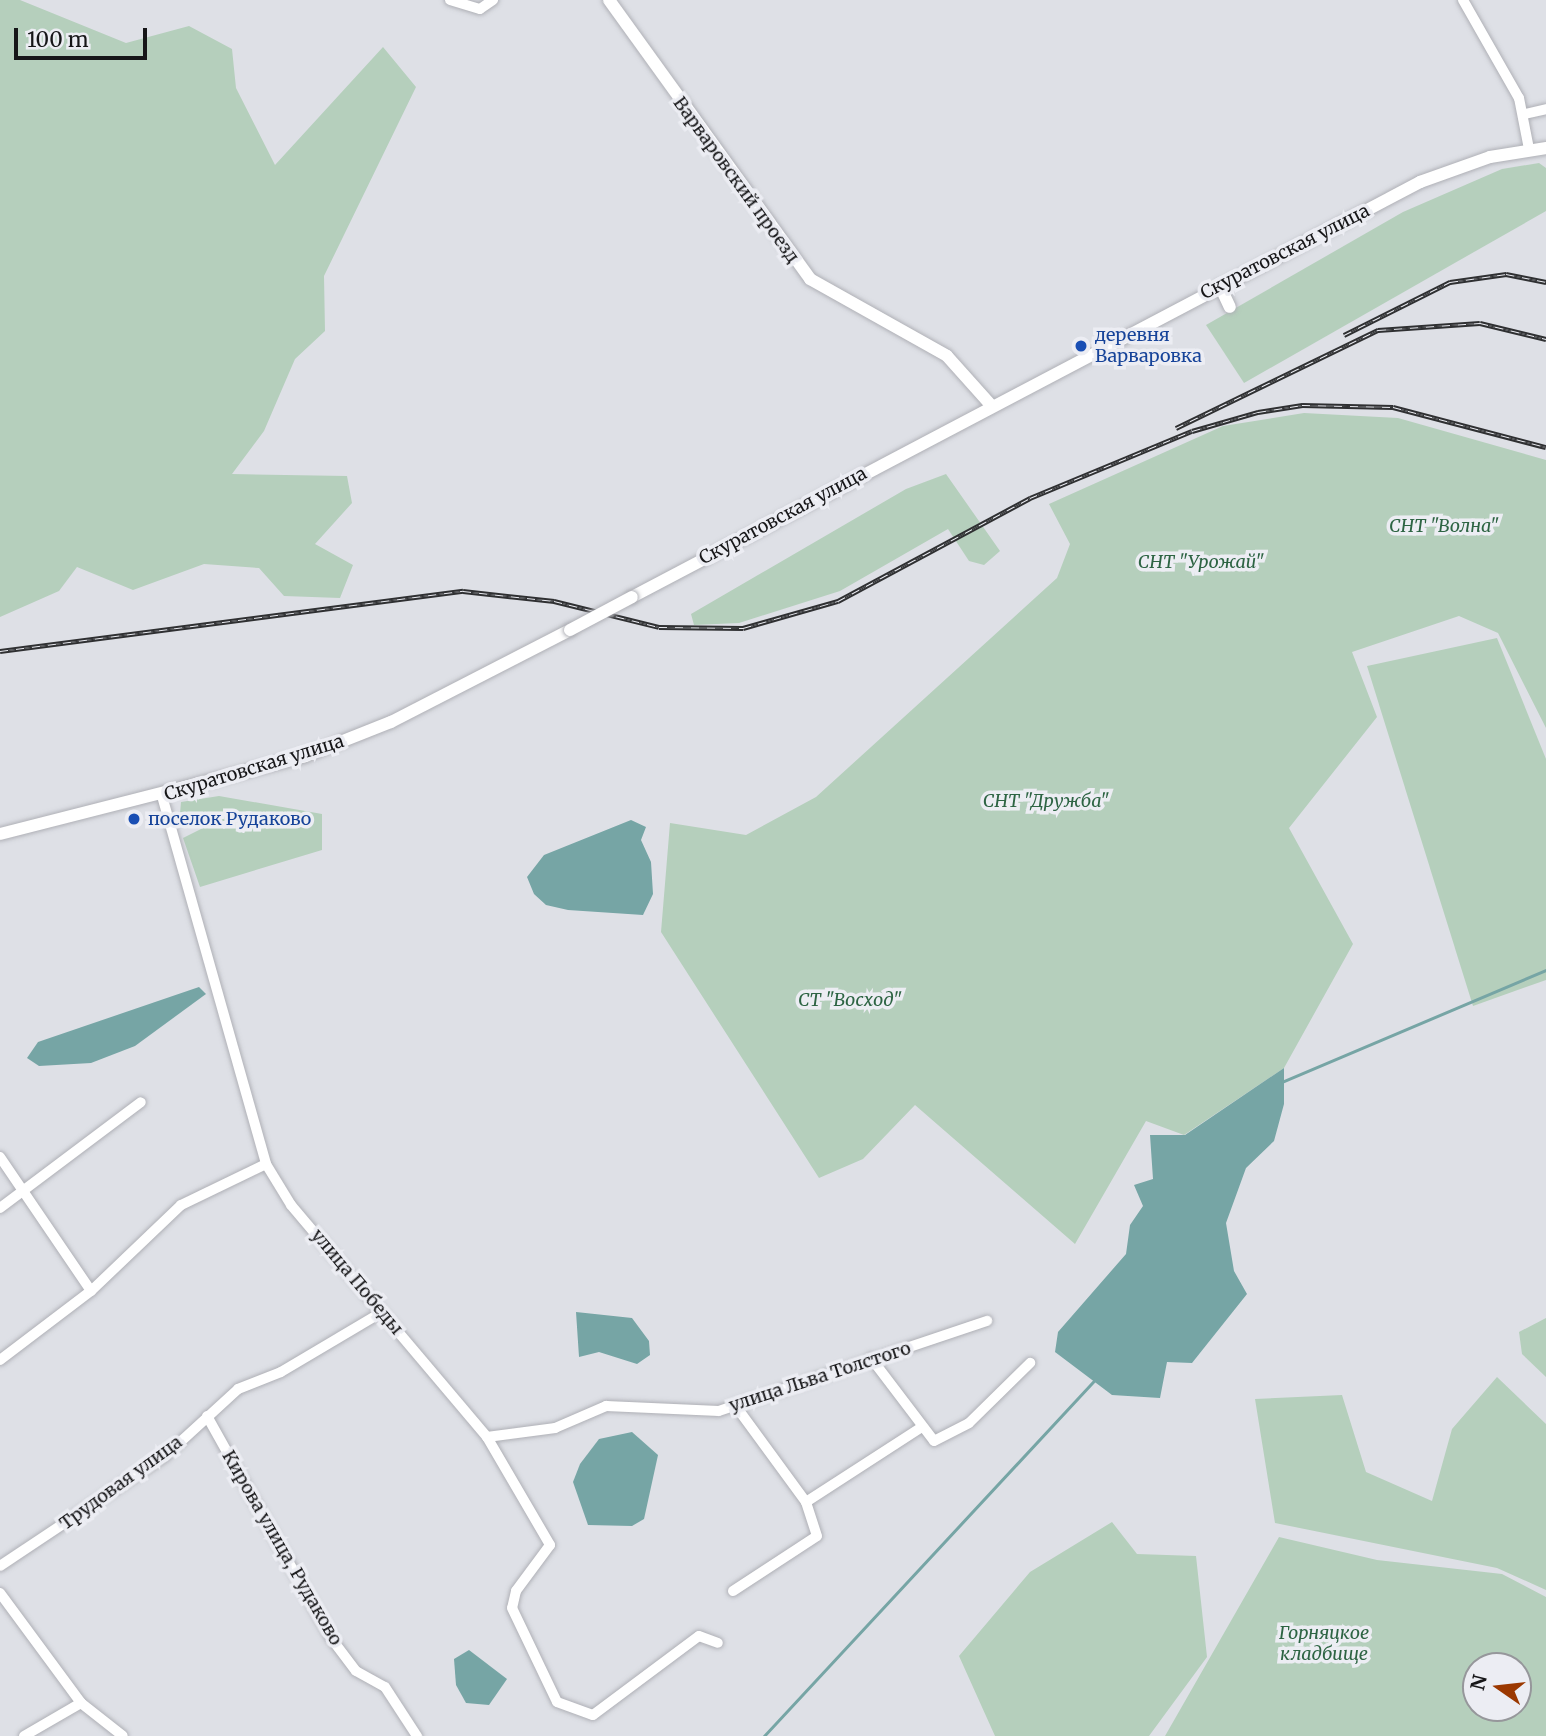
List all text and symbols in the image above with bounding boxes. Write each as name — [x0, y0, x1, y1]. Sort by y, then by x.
scale bar — [18, 14, 150, 58]
text: 100 m — [27, 26, 89, 53]
street label: Варваровский проезд — [669, 93, 803, 267]
street label: Скуратовская улица — [1197, 200, 1373, 304]
place label: деревня Варваровка — [1095, 325, 1202, 368]
marker: деревня Варваровка — [1073, 338, 1089, 354]
street label: Скуратовская улица — [696, 463, 870, 569]
park label: СНТ "Волна" — [1389, 515, 1499, 537]
park label: СНТ "Урожай" — [1138, 551, 1264, 573]
street label: Скуратовская улица — [162, 730, 346, 806]
park label: СНТ "Дружба" — [983, 790, 1109, 812]
place label: поселок Рудаково — [148, 808, 311, 830]
marker: поселок Рудаково — [126, 811, 142, 827]
park label: СТ "Восход" — [798, 989, 902, 1011]
street label: улица Победы — [307, 1225, 407, 1339]
street label: улица Льва Толстого — [726, 1337, 914, 1417]
street label: Трудовая улица — [56, 1431, 186, 1535]
street label: Кирова улица, Рудаково — [217, 1447, 347, 1649]
park label: Горняцкое кладбище — [1279, 1623, 1369, 1666]
north arrow — [1462, 1652, 1532, 1722]
text: N — [1465, 1672, 1492, 1693]

